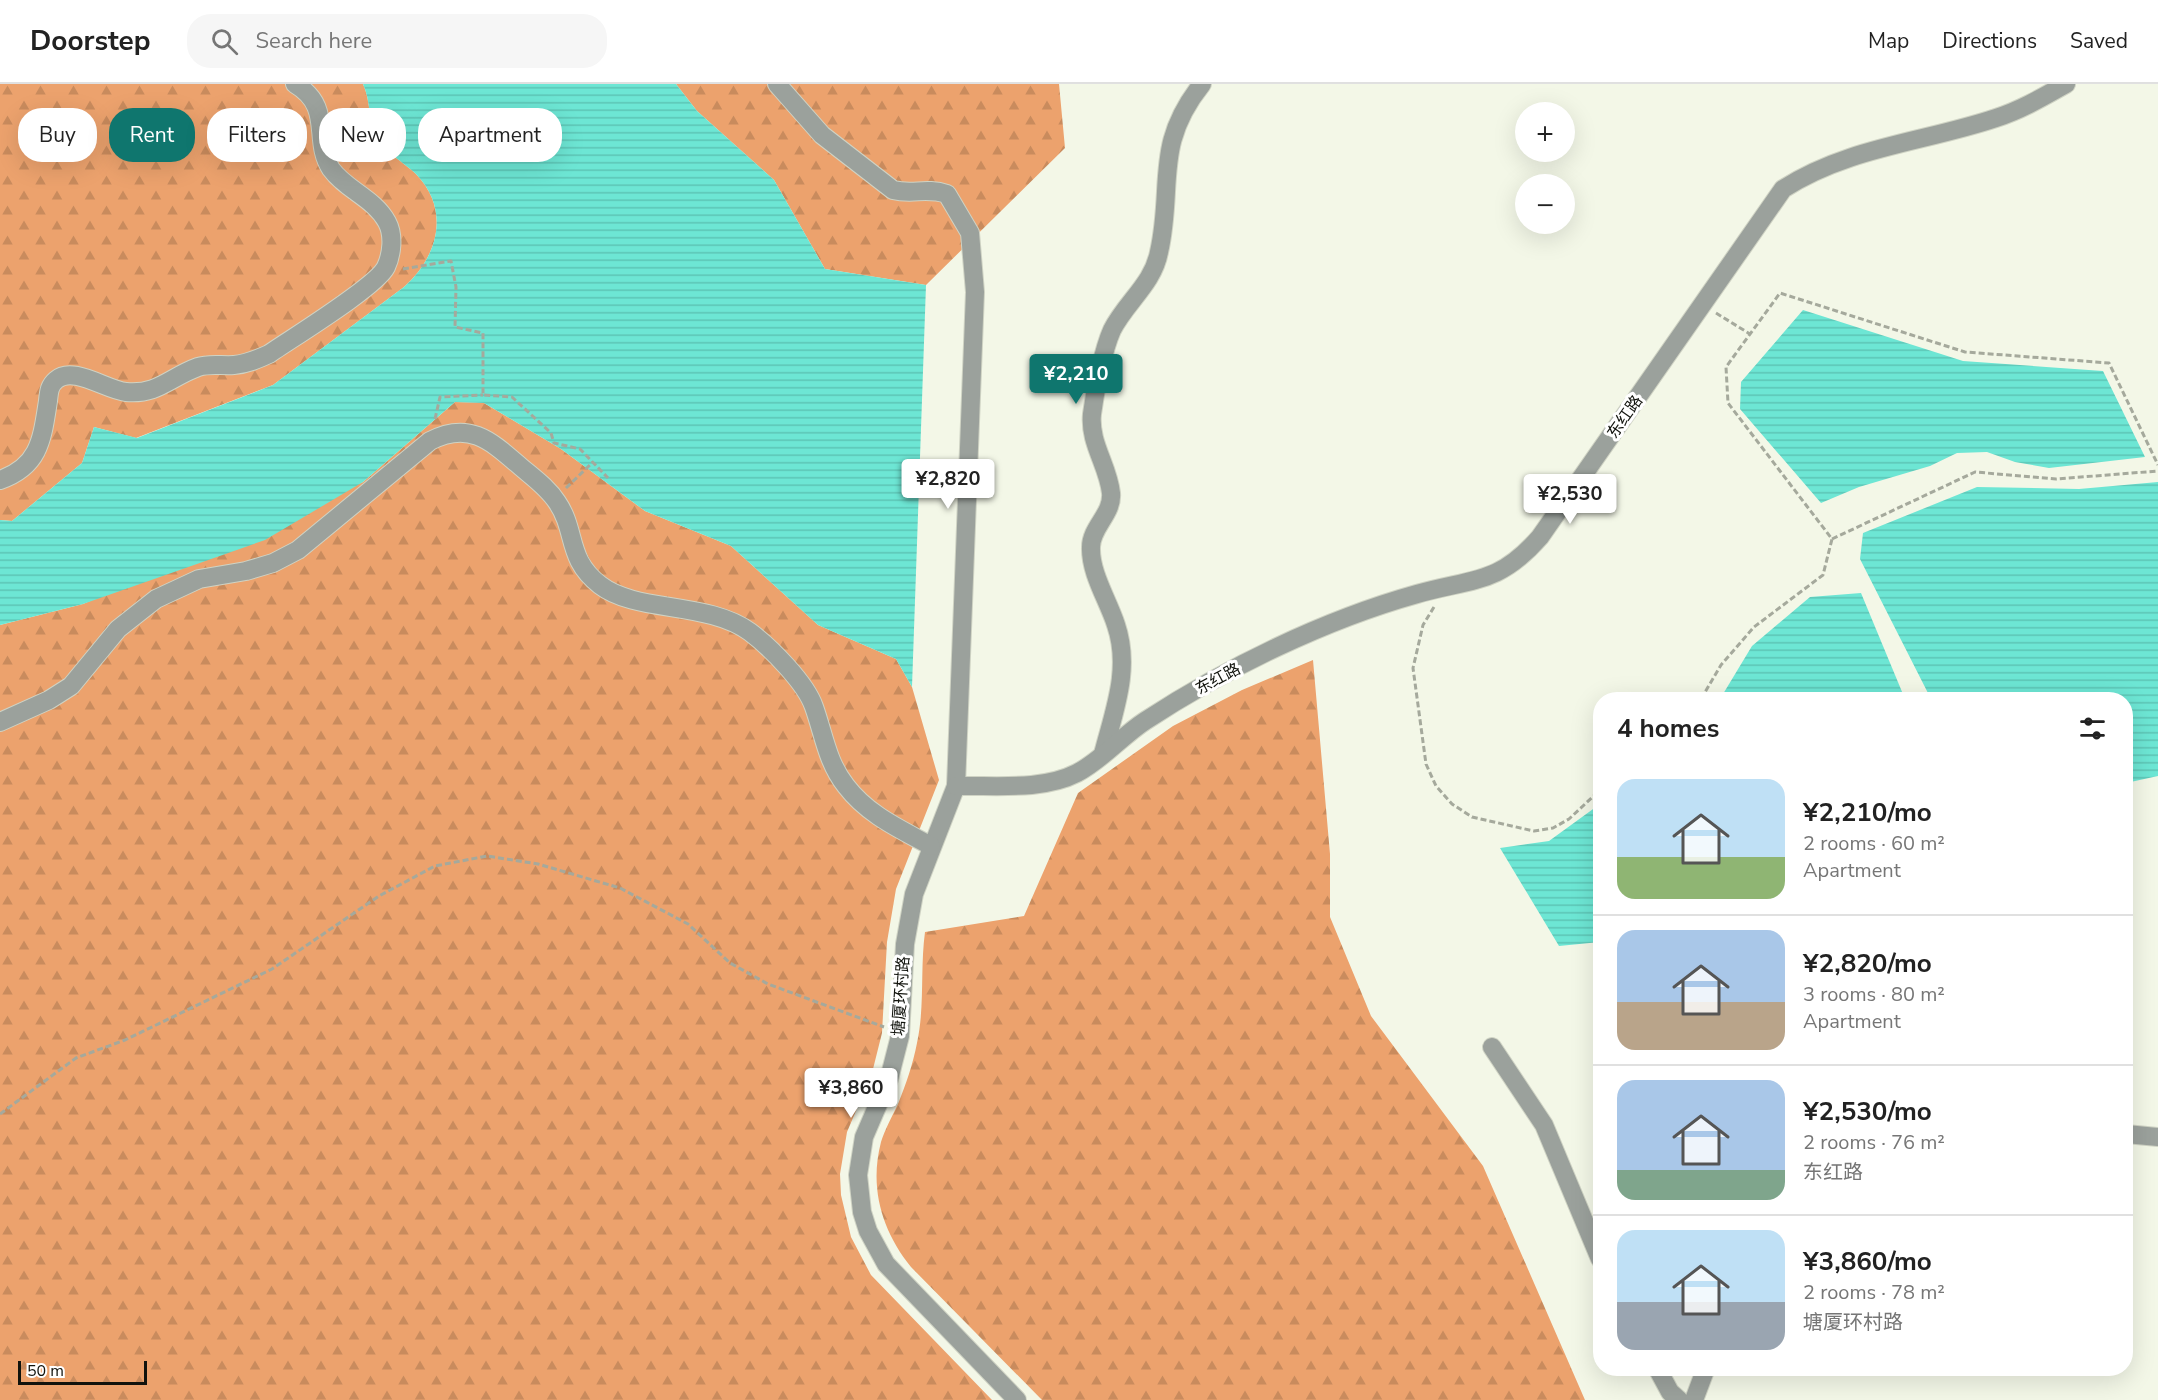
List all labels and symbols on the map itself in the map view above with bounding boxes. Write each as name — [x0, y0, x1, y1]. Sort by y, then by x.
pin: ¥2,210 — [1027, 354, 1125, 405]
street label: 东红路 — [1602, 391, 1648, 443]
pin: ¥2,820 — [899, 459, 997, 510]
pin: ¥2,530 — [1521, 474, 1619, 525]
street label: 东红路 — [1192, 658, 1244, 700]
street label: 塘厦环村路 — [887, 955, 915, 1037]
pin: ¥3,860 — [802, 1068, 900, 1119]
scale bar — [18, 1358, 147, 1386]

